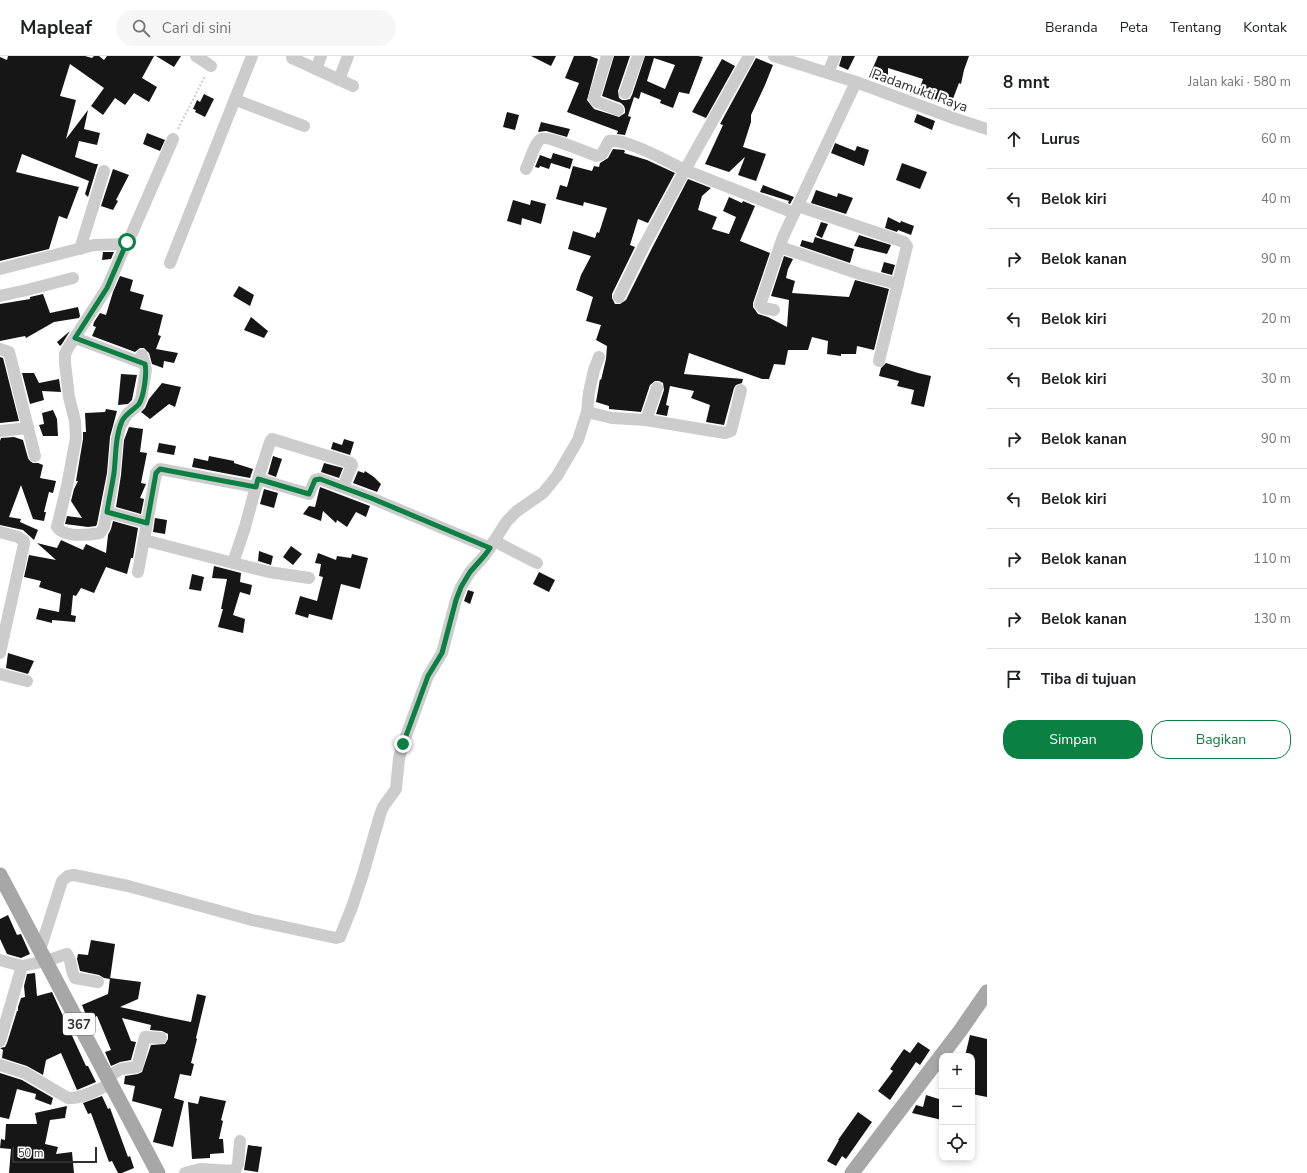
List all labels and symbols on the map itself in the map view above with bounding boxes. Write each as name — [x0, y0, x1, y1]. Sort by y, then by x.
street label: Padamukti Raya — [869, 64, 971, 117]
route start — [118, 233, 136, 251]
route end — [394, 735, 412, 753]
road number: 367 — [63, 1013, 95, 1035]
scale bar — [12, 1145, 97, 1164]

